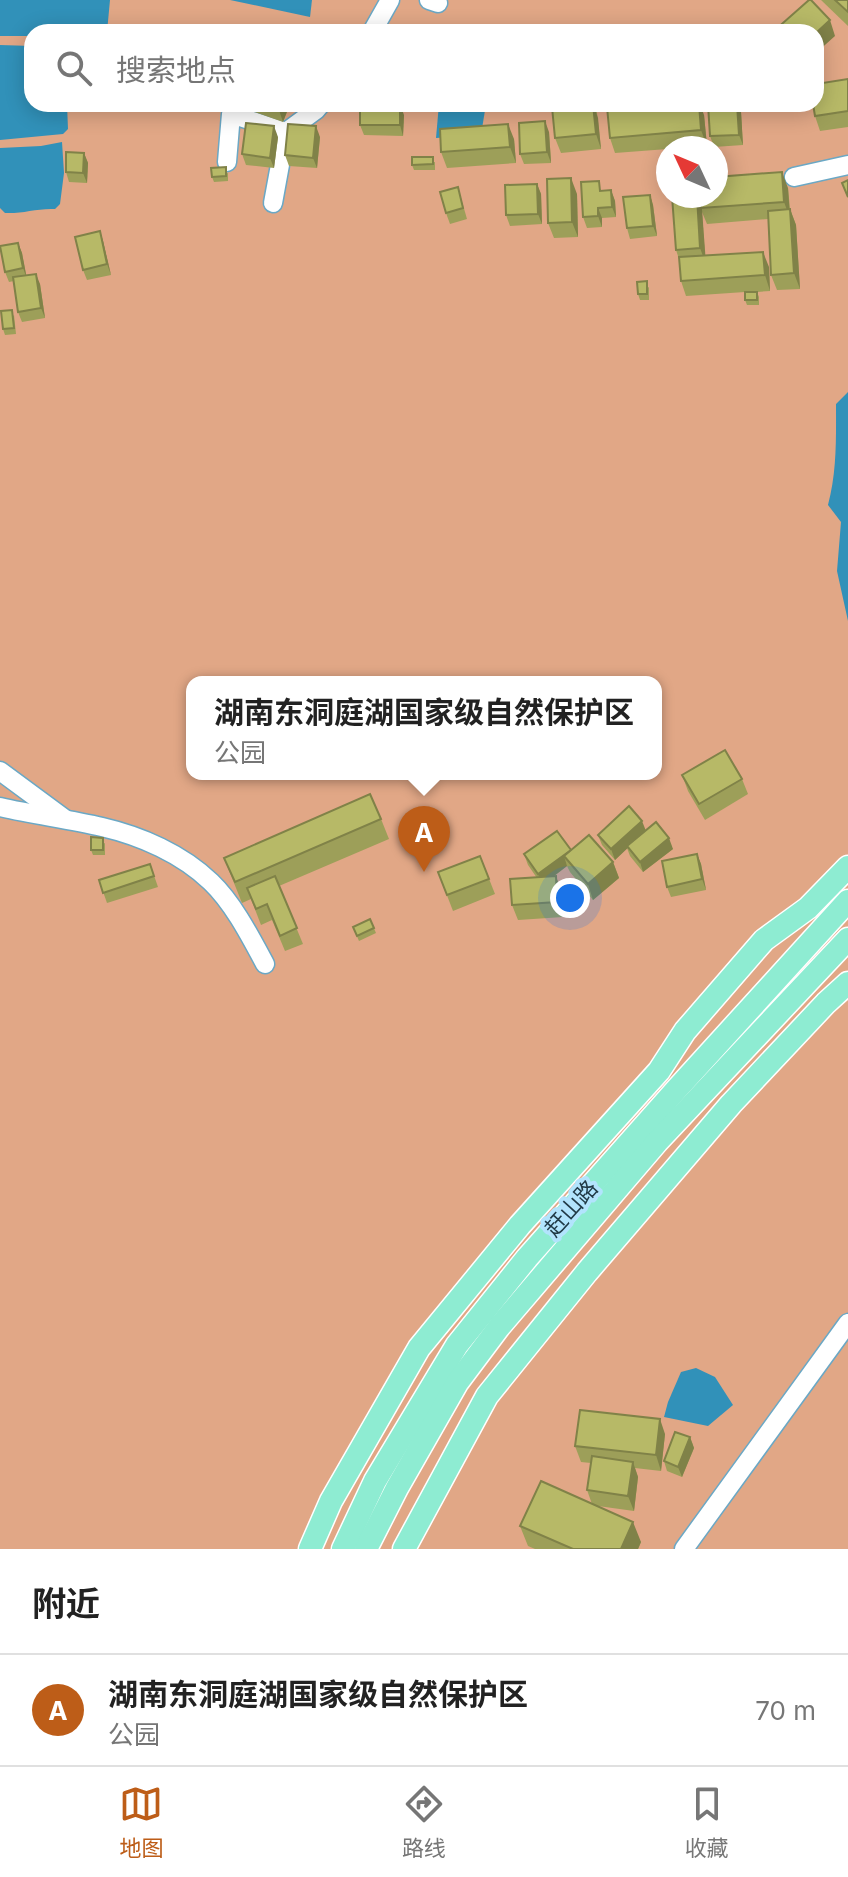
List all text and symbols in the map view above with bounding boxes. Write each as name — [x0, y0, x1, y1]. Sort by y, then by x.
search box — [24, 24, 824, 112]
icon: search — [52, 46, 96, 90]
text: 搜索地点 — [116, 52, 236, 88]
north arrow — [656, 136, 728, 208]
popup — [186, 676, 662, 780]
text: 湖南东洞庭湖国家级自然保护区 — [214, 694, 634, 730]
text: 公园 — [214, 737, 266, 768]
pin: A — [398, 806, 450, 872]
your location — [550, 878, 590, 918]
street label: 赶山路 — [539, 1175, 603, 1241]
text: 附近 — [32, 1583, 100, 1624]
text: 湖南东洞庭湖国家级自然保护区 — [108, 1676, 528, 1712]
text: A — [48, 1695, 68, 1726]
text: 70 m — [755, 1695, 816, 1726]
text: 公园 — [108, 1719, 160, 1750]
tab: 地图 — [119, 1782, 163, 1862]
tab: 路线 — [402, 1782, 446, 1862]
tab: 收藏 — [685, 1782, 729, 1862]

